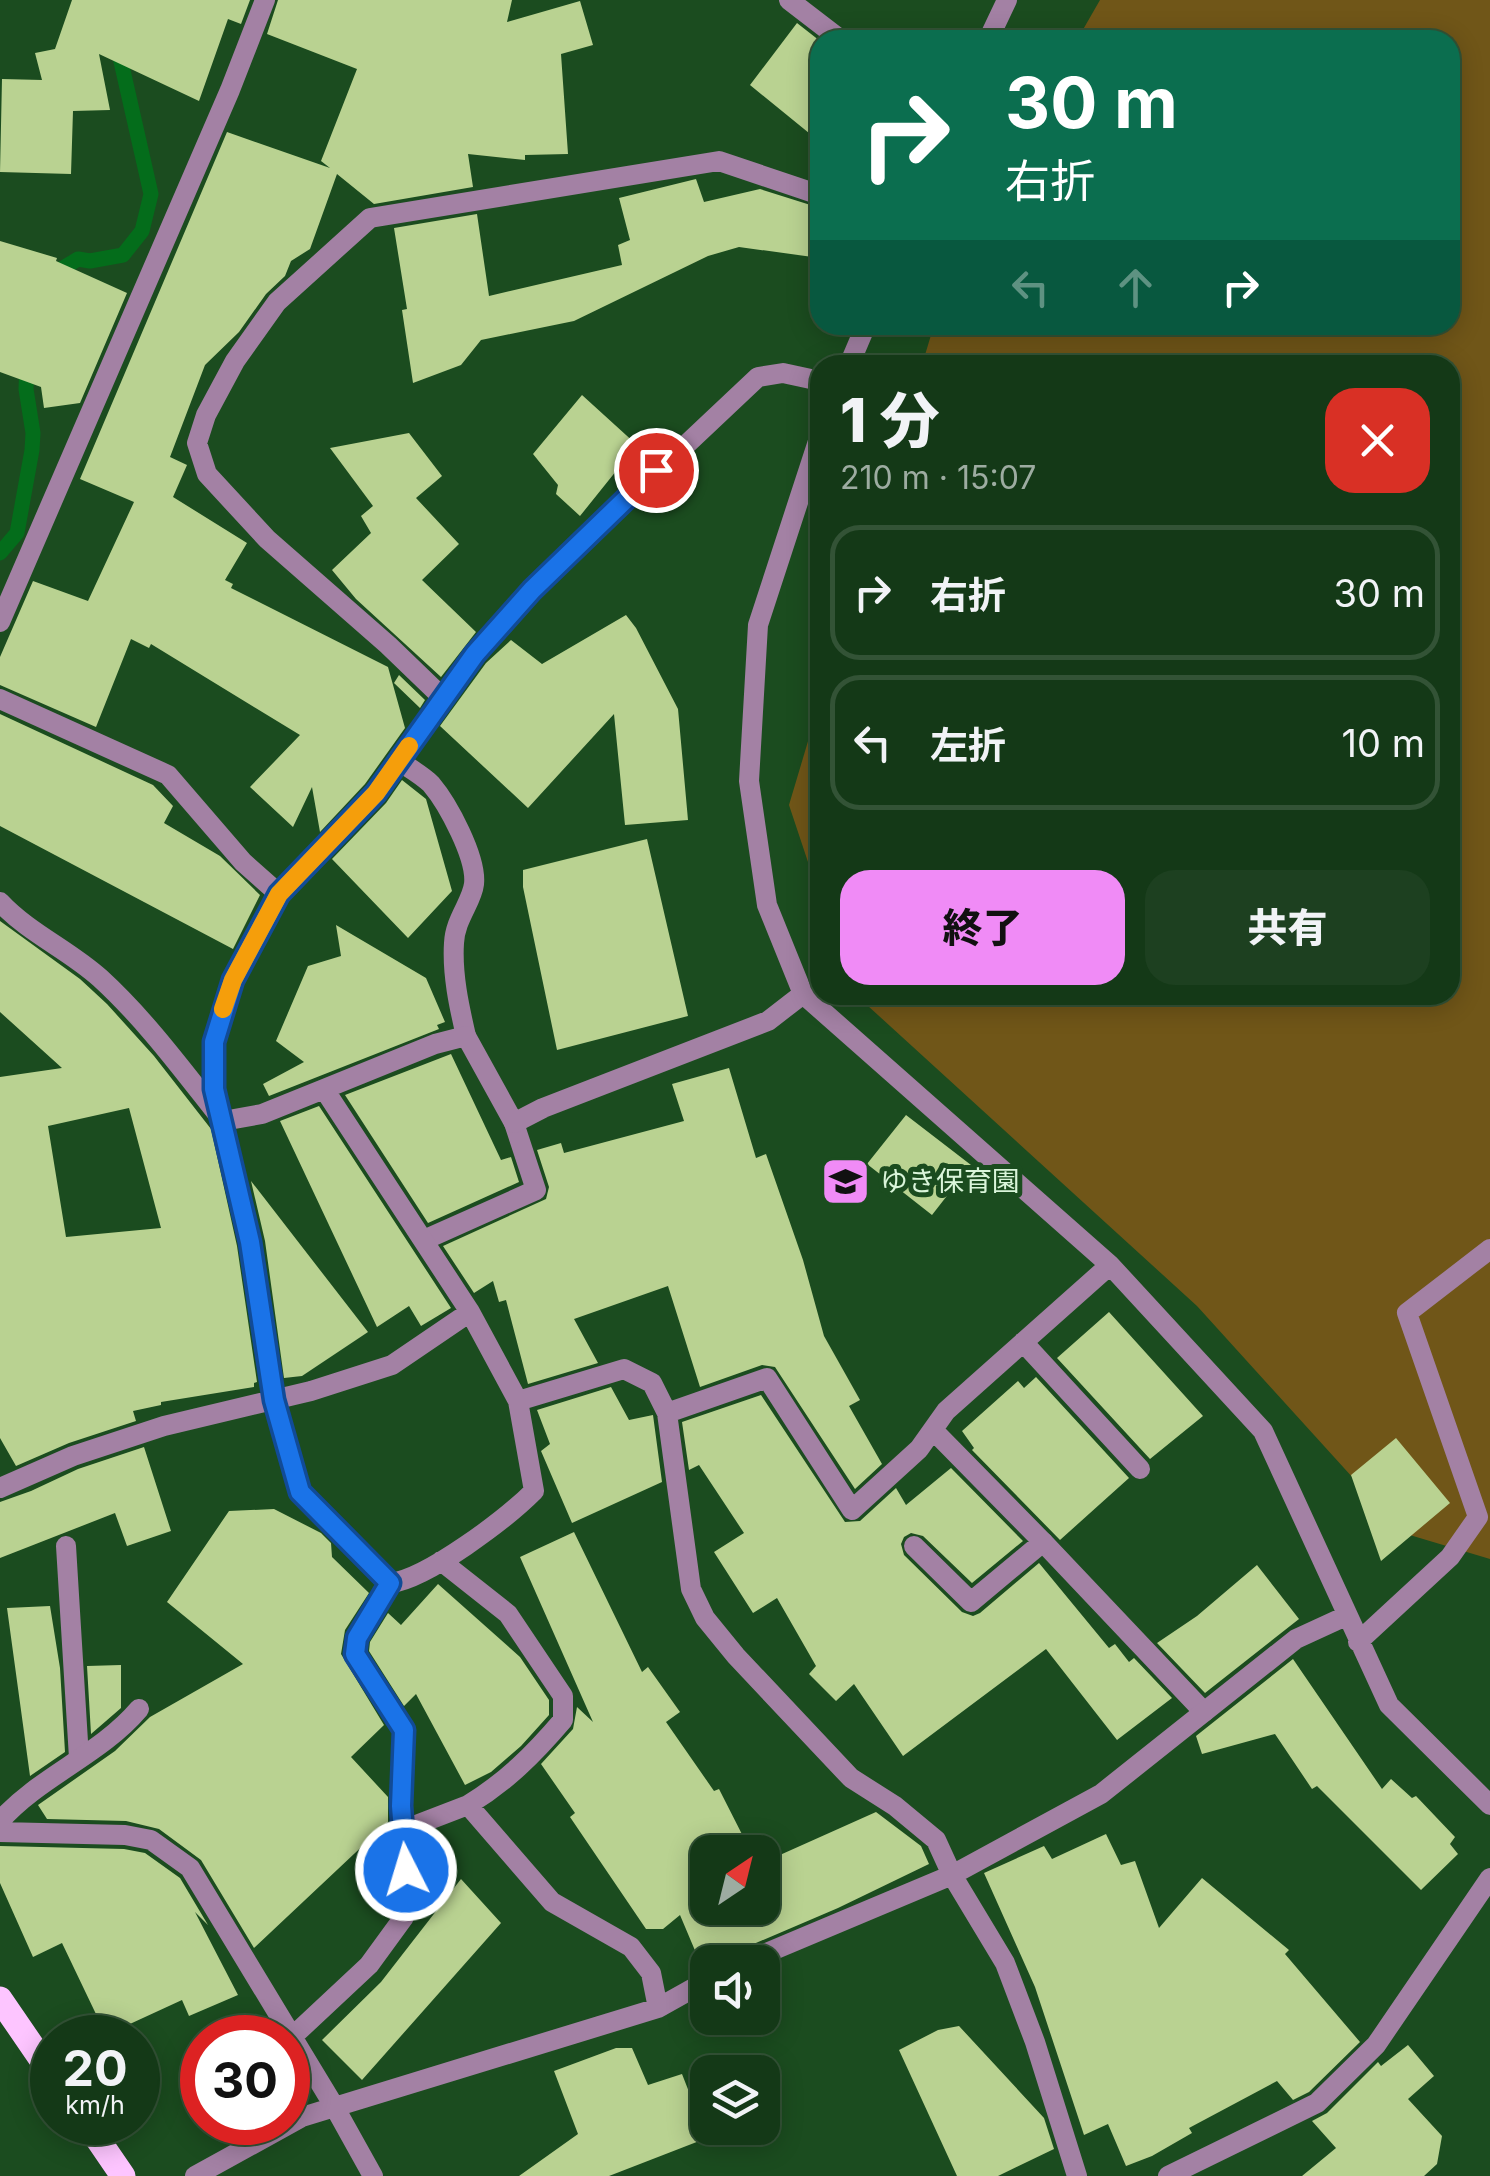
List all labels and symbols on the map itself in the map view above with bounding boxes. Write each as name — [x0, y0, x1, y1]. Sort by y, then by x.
pin — [614, 428, 699, 513]
school or university icon: ゆき保育園 — [819, 1155, 871, 1207]
place label: ゆき保育園 — [880, 1164, 1020, 1198]
position arrow — [354, 1818, 458, 1922]
north arrow — [690, 1835, 780, 1925]
speed limit sign: 30 — [180, 2015, 310, 2145]

